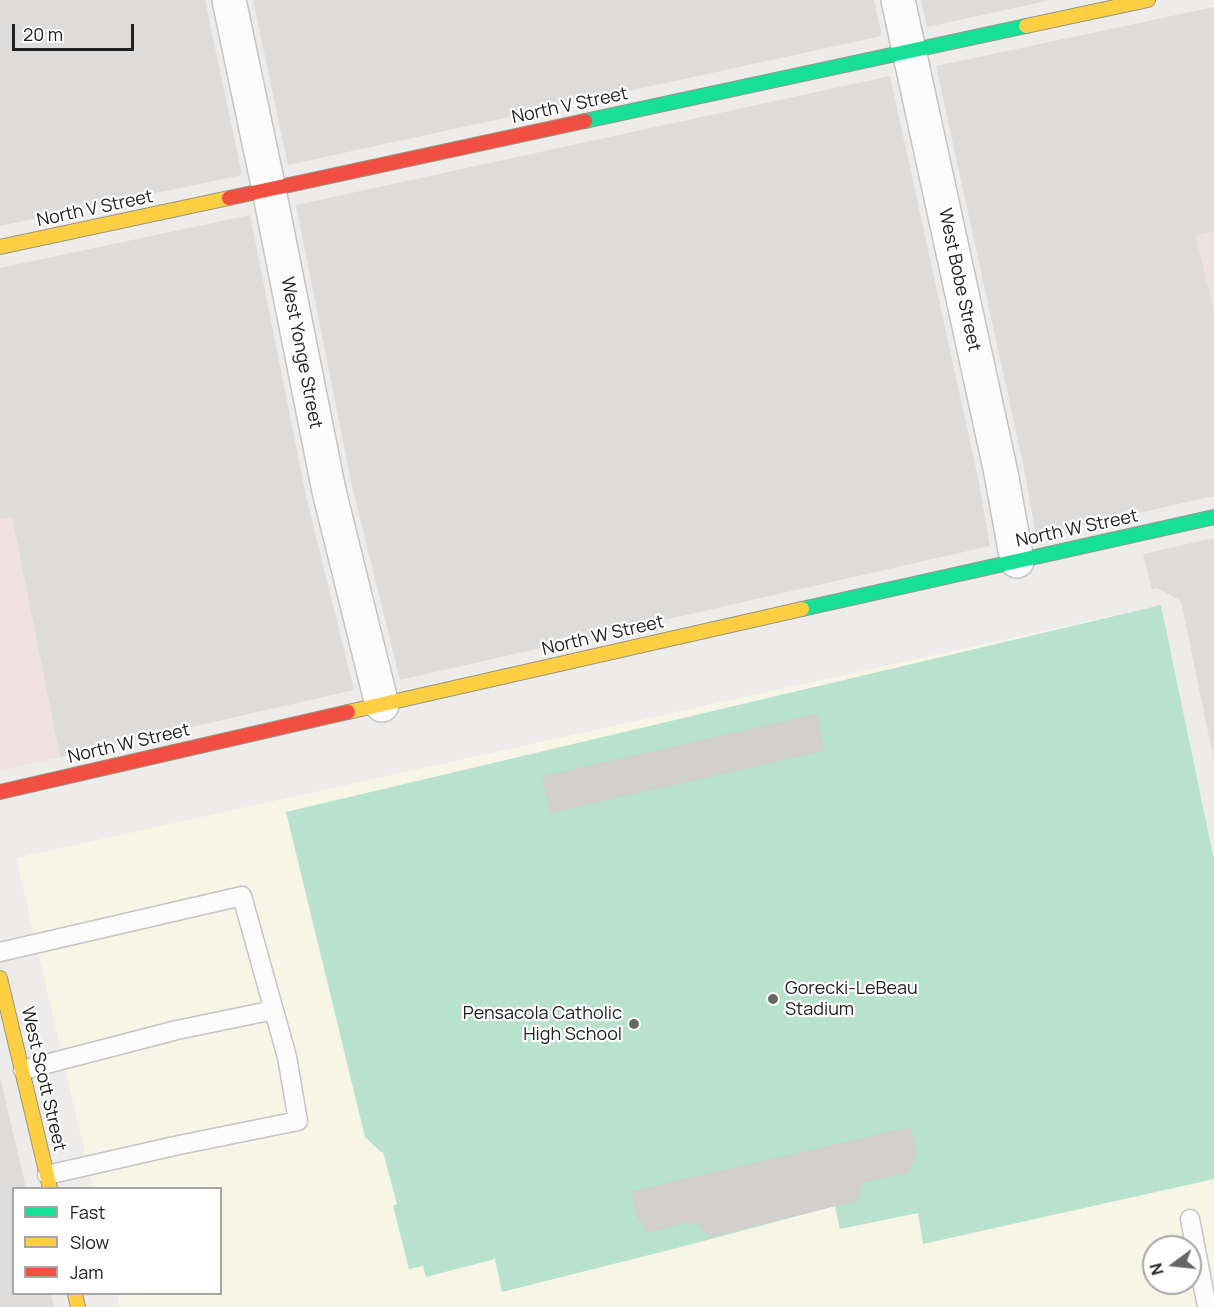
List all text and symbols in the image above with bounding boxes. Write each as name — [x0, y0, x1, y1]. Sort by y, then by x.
scale bar — [15, 12, 136, 50]
text: 20 m — [23, 22, 63, 46]
street label: North V Street — [510, 83, 630, 129]
street label: North V Street — [35, 186, 155, 232]
street label: West Bobe Street — [933, 206, 985, 354]
street label: West Yonge Street — [276, 275, 326, 431]
street label: North W Street — [1014, 506, 1140, 552]
street label: North W Street — [540, 612, 666, 660]
street label: North W Street — [66, 720, 192, 768]
place label: Gorecki-LeBeau Stadium — [785, 978, 918, 1020]
marker: Gorecki-LeBeau Stadium — [766, 992, 780, 1006]
place label: Pensacola Catholic High School — [463, 1003, 622, 1046]
street label: West Scott Street — [16, 1005, 70, 1153]
marker: Pensacola Catholic High School — [627, 1017, 641, 1031]
legend — [12, 1187, 222, 1295]
text: Fast — [70, 1200, 105, 1224]
text: Slow — [70, 1230, 109, 1254]
north arrow — [1142, 1235, 1202, 1295]
text: Jam — [70, 1260, 104, 1284]
text: N — [1144, 1261, 1169, 1278]

